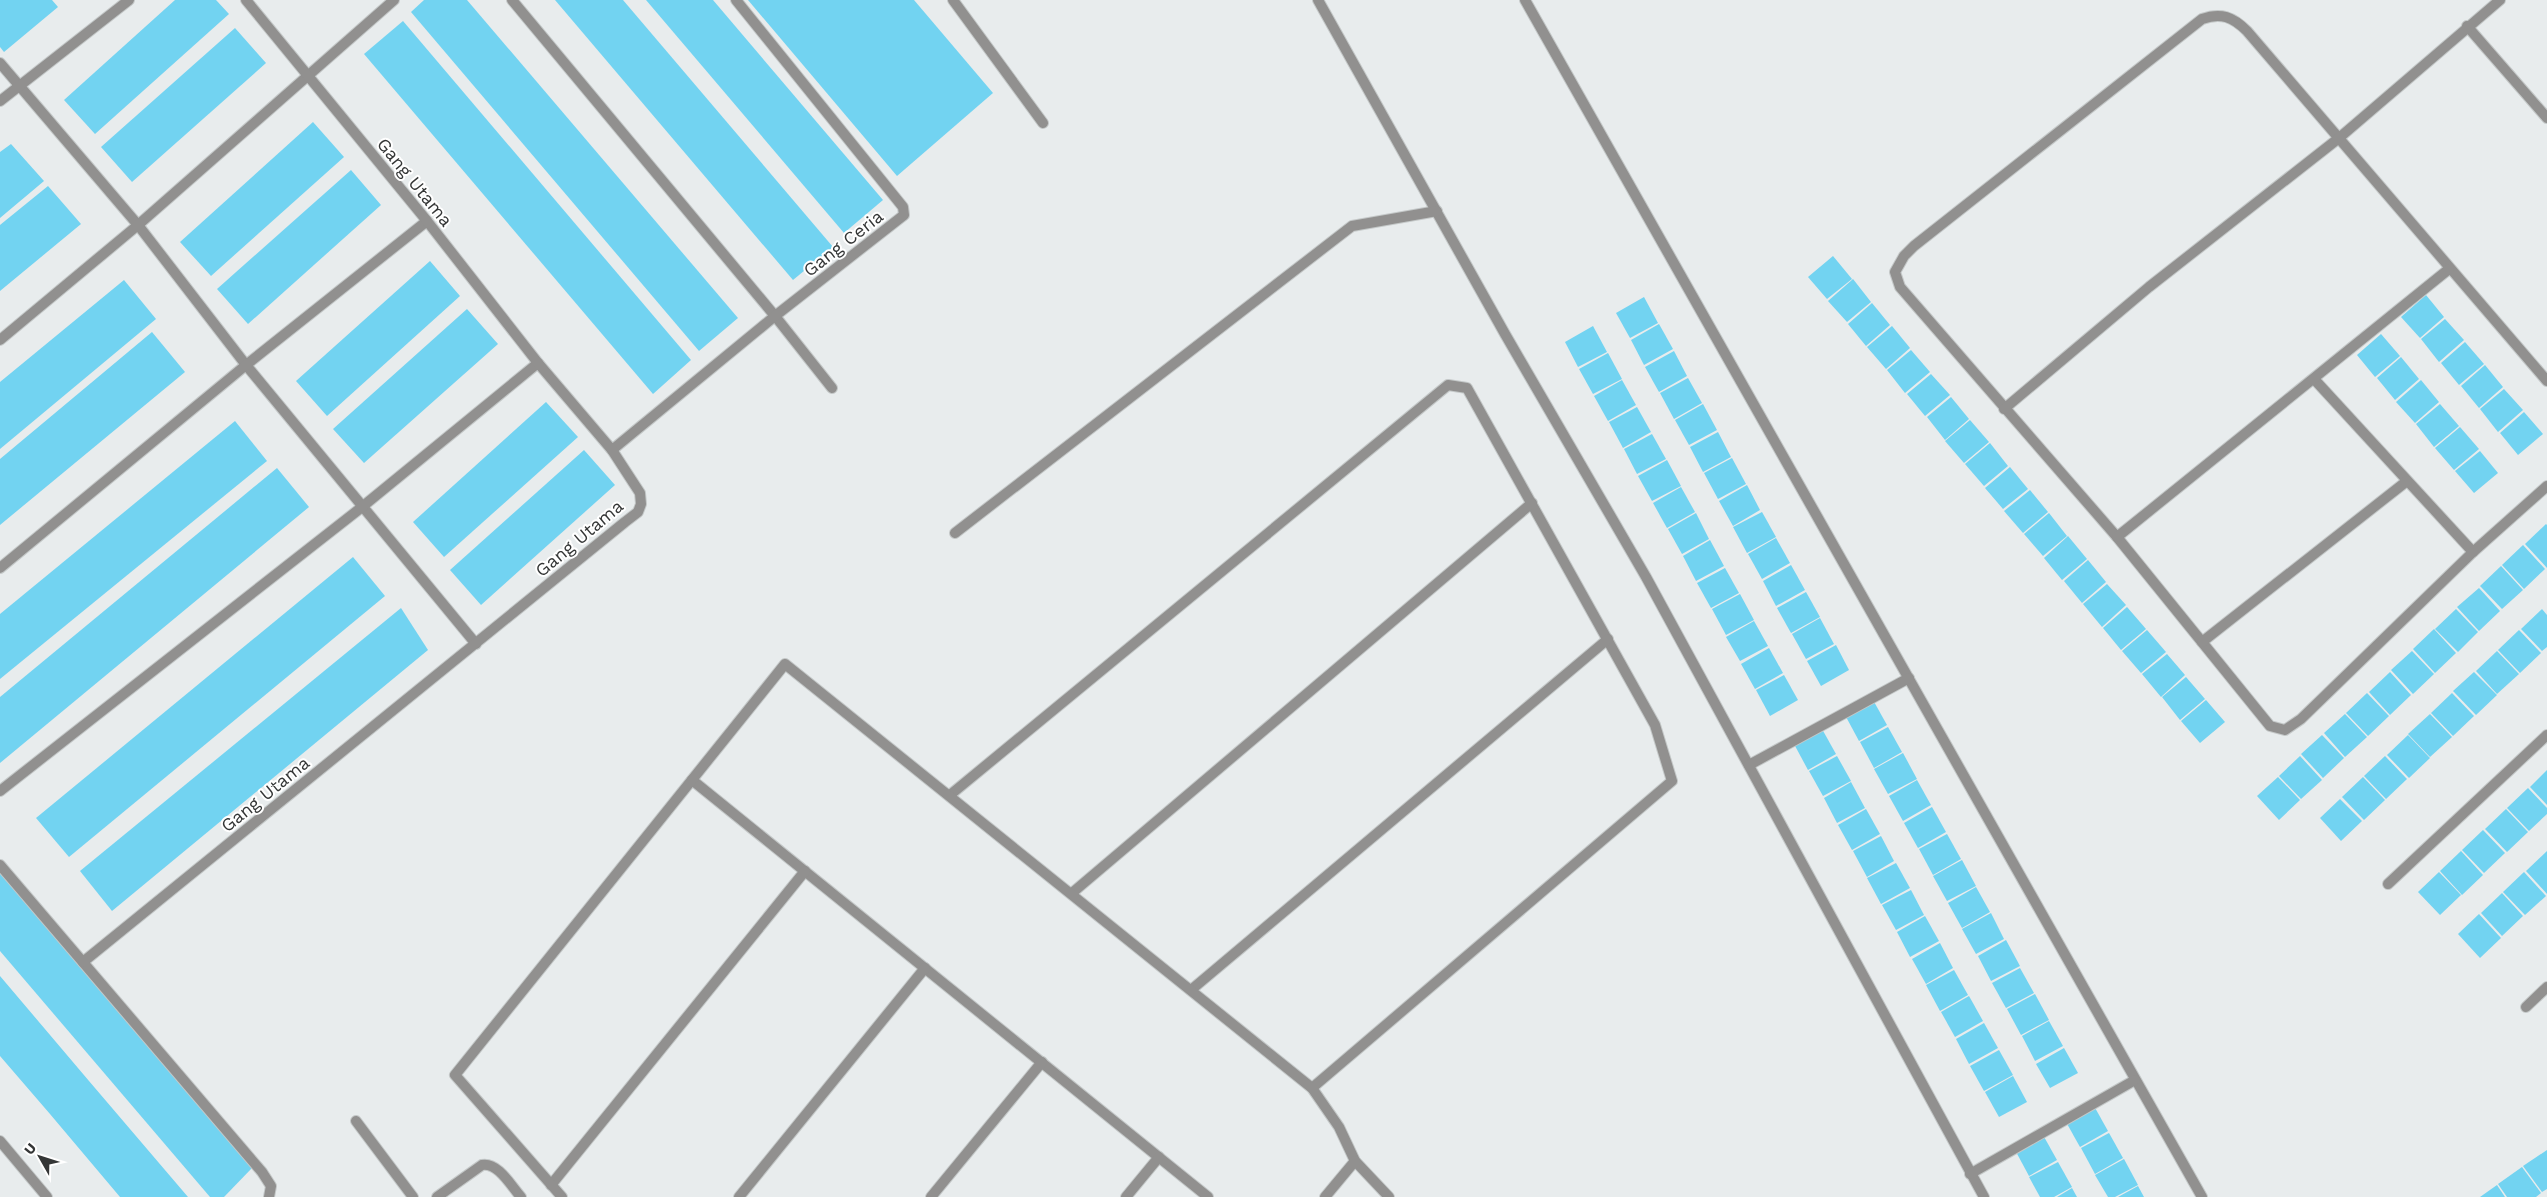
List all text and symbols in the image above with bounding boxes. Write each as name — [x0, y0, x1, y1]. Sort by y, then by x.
street label: Gang Utama — [373, 133, 457, 231]
street label: Gang Ceria — [799, 205, 887, 281]
street label: Gang Utama — [531, 495, 627, 581]
street label: Gang Utama — [216, 752, 314, 836]
north arrow — [15, 1132, 65, 1182]
text: U — [21, 1140, 39, 1158]

